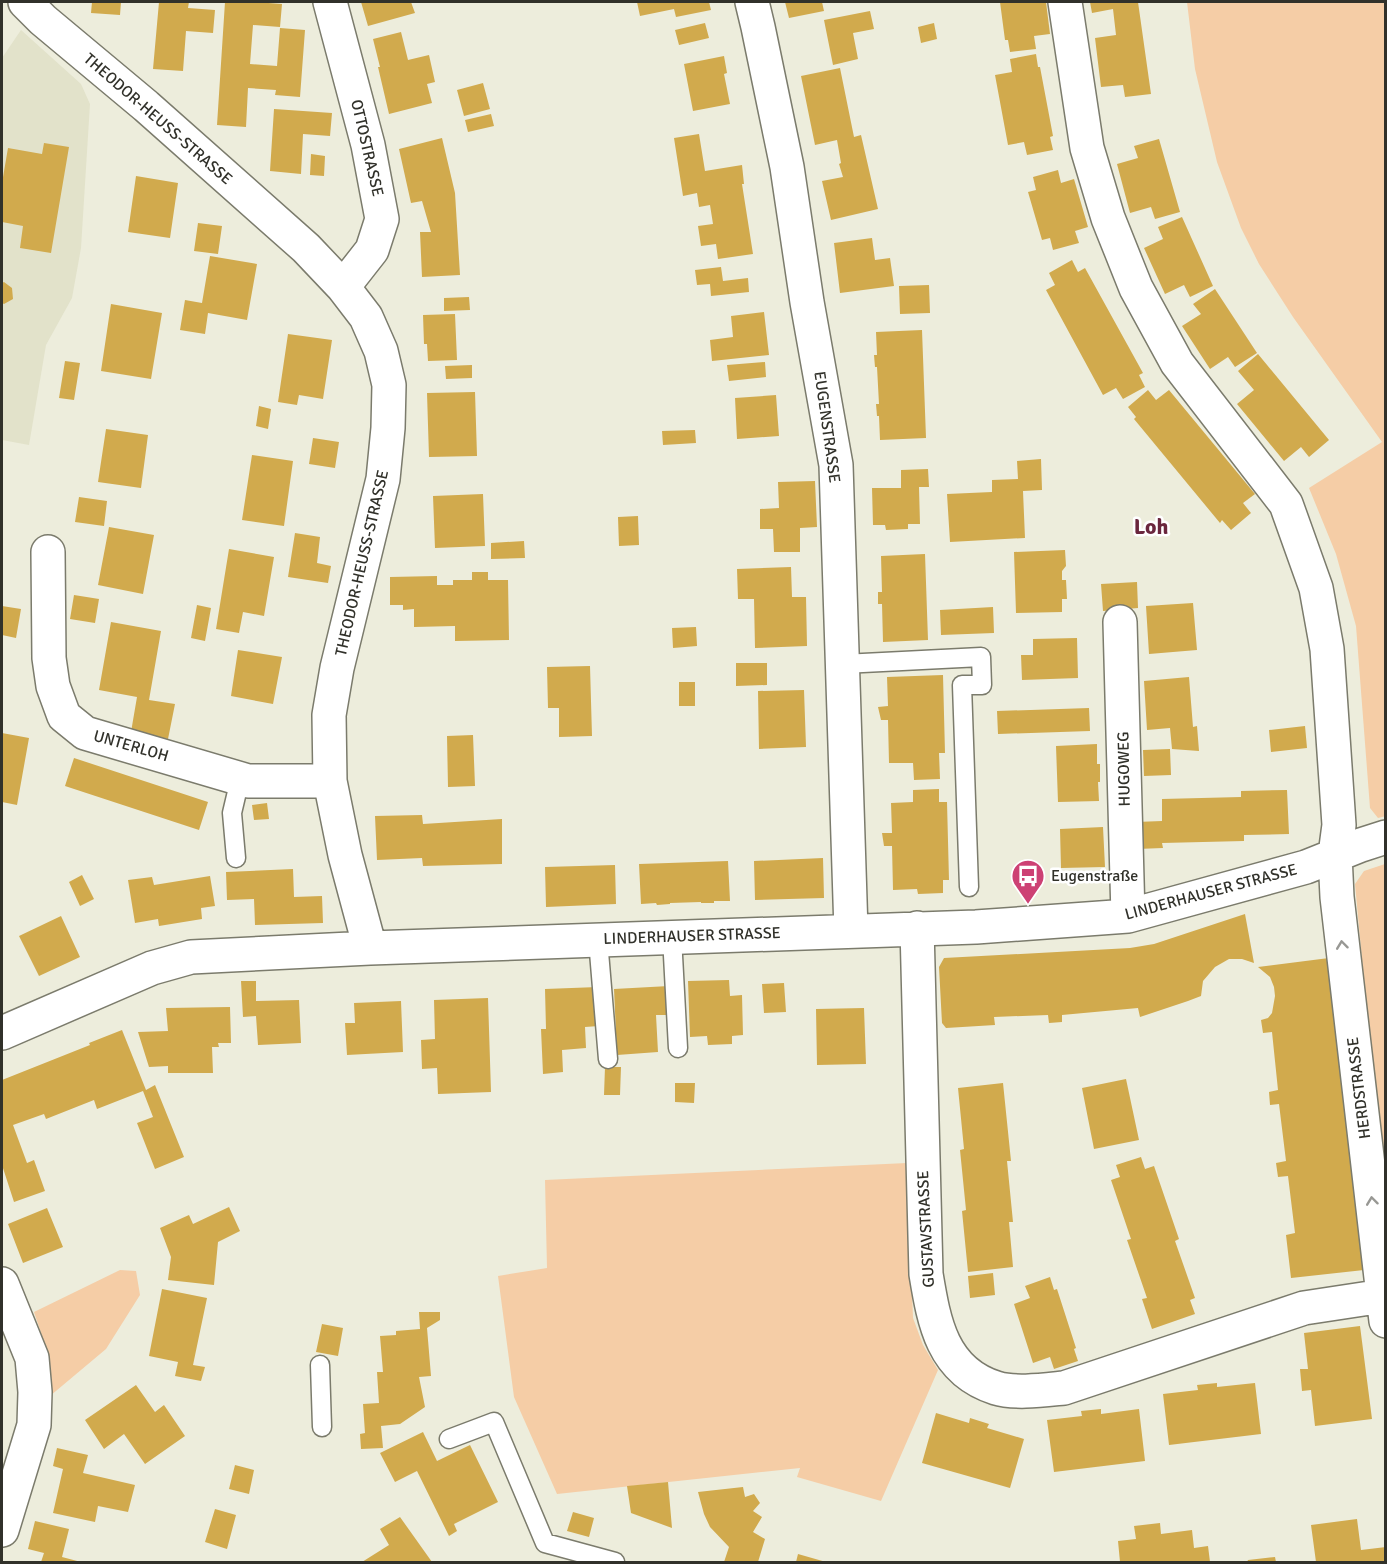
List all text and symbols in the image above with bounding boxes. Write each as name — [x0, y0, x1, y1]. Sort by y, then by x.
street label: THEODOR-HEUSS-STRASSE — [80, 49, 236, 189]
street label: OTTOSTRASSE — [346, 98, 388, 198]
street label: EUGENSTRASSE — [809, 370, 845, 484]
street label: THEODOR-HEUSS-STRASSE — [331, 468, 393, 658]
district label: Loh — [1134, 513, 1168, 540]
street label: UNTERLOH — [91, 726, 171, 766]
street label: HUGOWEG — [1113, 731, 1135, 807]
bus stop icon: Eugenstraße — [1010, 858, 1046, 905]
street label: LINDERHAUSER STRASSE — [1123, 859, 1299, 925]
place label: Eugenstraße — [1051, 866, 1138, 886]
street label: LINDERHAUSER STRASSE — [603, 923, 781, 949]
one-way arrow — [1337, 940, 1349, 950]
street label: HERDSTRASSE — [1343, 1036, 1375, 1140]
street label: GUSTAVSTRASSE — [913, 1170, 939, 1288]
one-way arrow — [1366, 1196, 1379, 1205]

